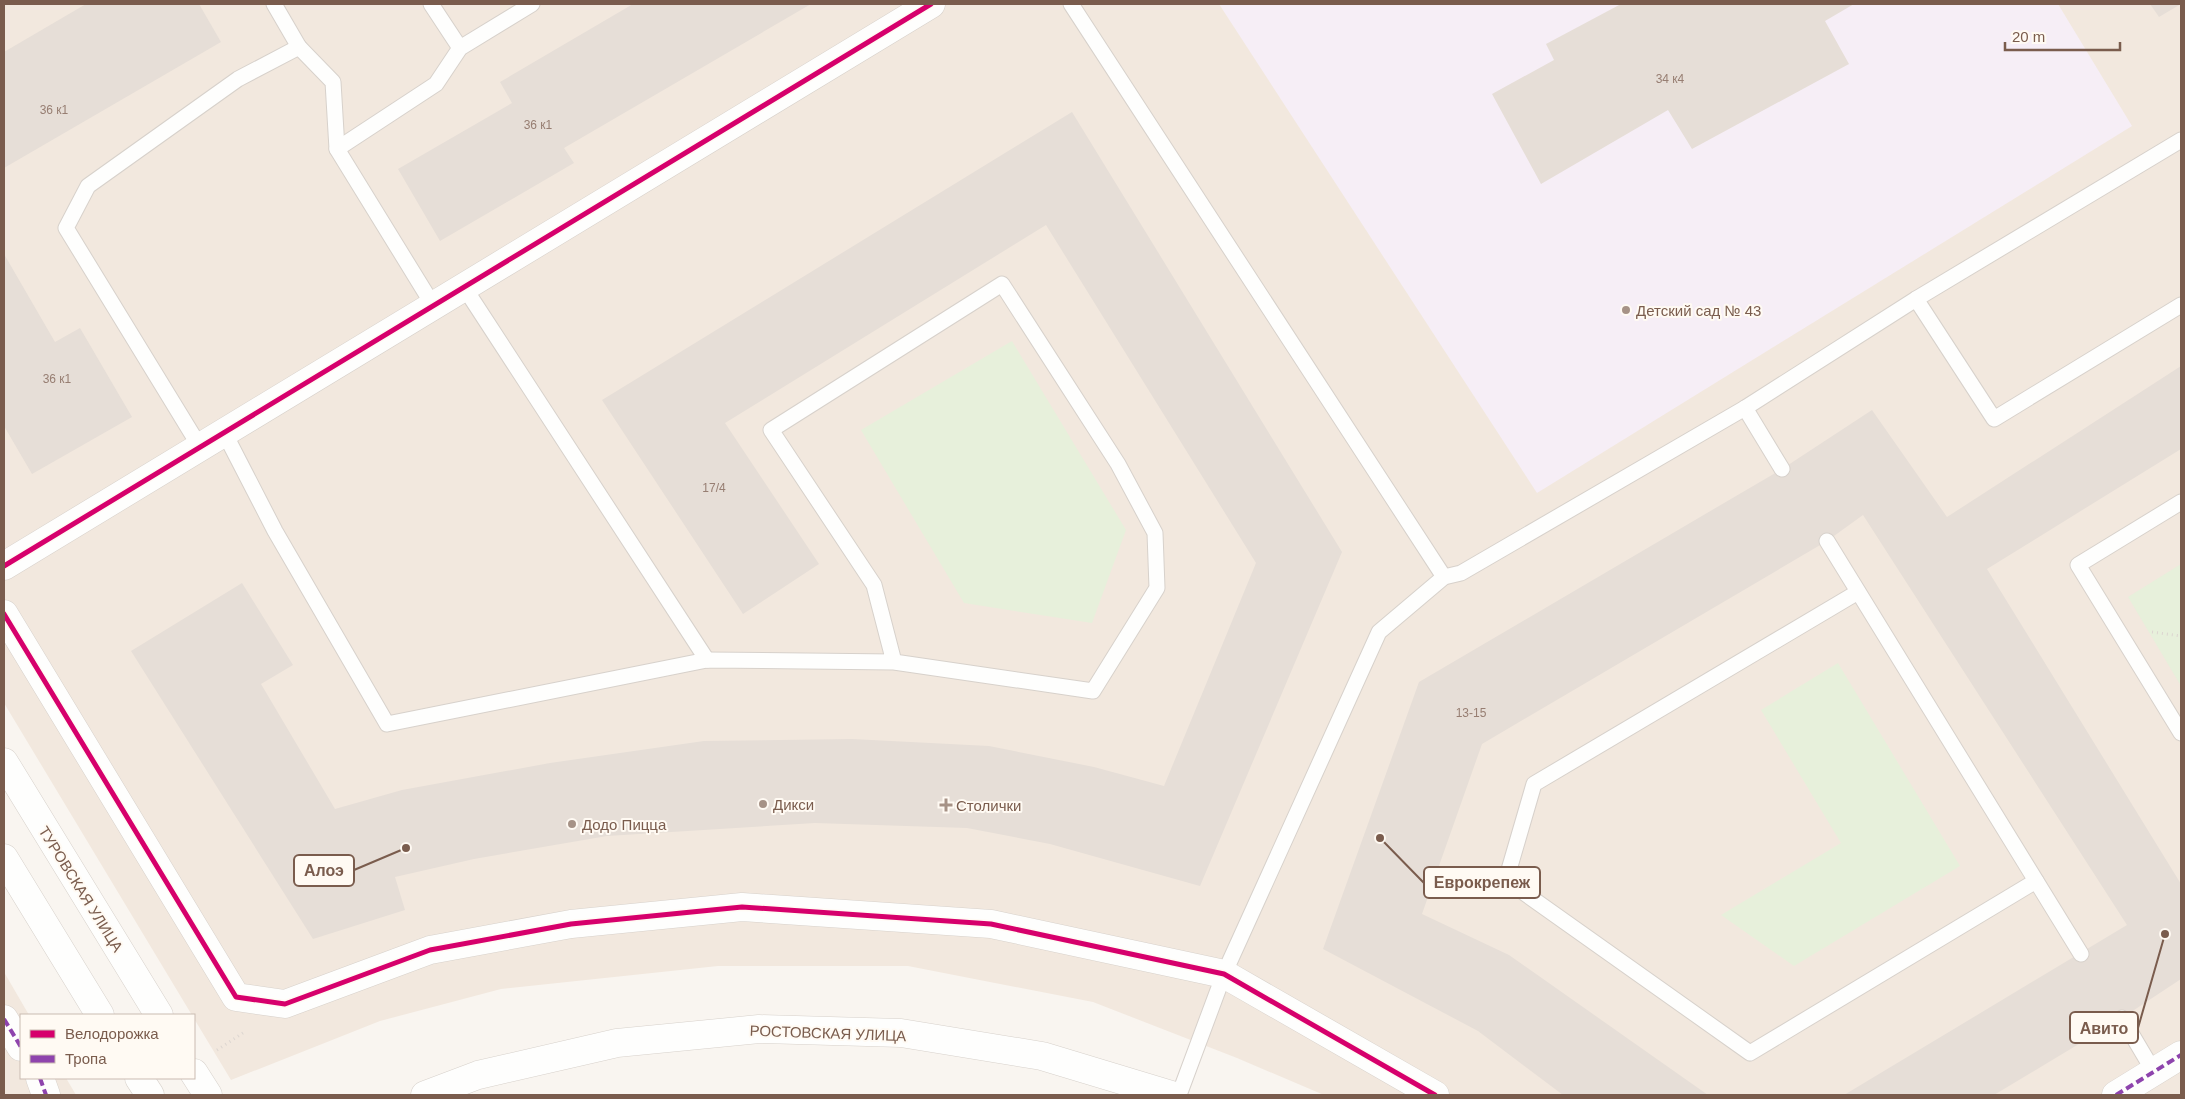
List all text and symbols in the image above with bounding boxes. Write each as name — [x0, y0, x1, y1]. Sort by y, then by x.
scale bar — [2005, 20, 2120, 52]
text: 20 m — [2012, 28, 2045, 45]
house number: 34 к4 — [1656, 72, 1685, 86]
house number: 36 к1 — [40, 103, 69, 117]
house number: 36 к1 — [524, 118, 553, 132]
place label: Детский сад № 43 — [1636, 302, 1761, 319]
marker: Детский сад № 43 — [1620, 304, 1632, 316]
house number: 36 к1 — [43, 372, 72, 386]
house number: 17/4 — [702, 481, 726, 495]
house number: 13-15 — [1456, 706, 1487, 720]
place label: Дикси — [773, 796, 814, 813]
place label: Столички — [956, 797, 1021, 814]
marker: Дикси — [757, 798, 769, 810]
marker: Столички — [940, 799, 952, 811]
place label: Додо Пицца — [582, 816, 667, 833]
marker: Додо Пицца — [566, 818, 578, 830]
street label: ТУРОВСКАЯ УЛИЦА — [35, 823, 127, 955]
callout: Алоэ — [294, 855, 354, 886]
text: Алоэ — [304, 862, 344, 879]
callout: Еврокрепеж — [1424, 867, 1540, 898]
text: Еврокрепеж — [1434, 874, 1531, 891]
callout: Авито — [2070, 1012, 2138, 1043]
legend — [20, 1014, 195, 1079]
text: Авито — [2080, 1020, 2129, 1037]
street label: РОСТОВСКАЯ УЛИЦА — [749, 1022, 907, 1044]
text: Велодорожка — [65, 1025, 159, 1042]
text: Тропа — [65, 1050, 107, 1067]

